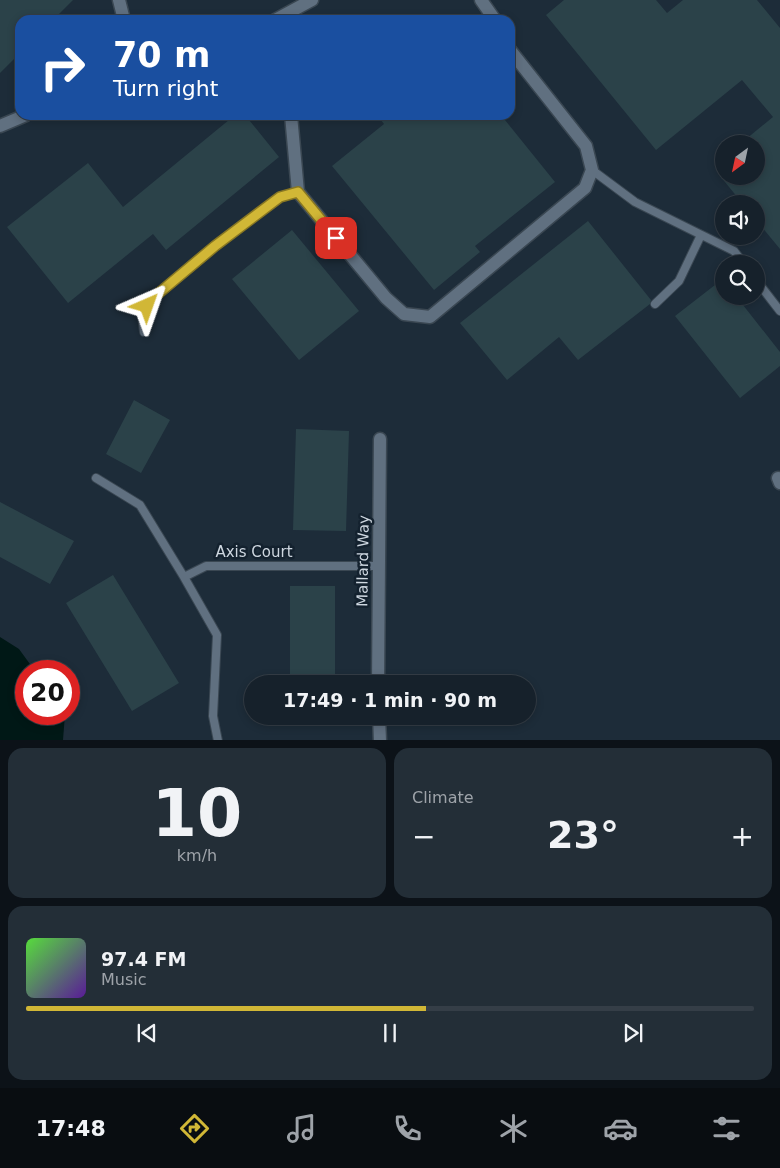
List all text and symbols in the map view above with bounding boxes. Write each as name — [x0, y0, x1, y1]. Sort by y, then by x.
icon: right — [30, 35, 95, 100]
text: 70 m — [113, 35, 210, 75]
text: Turn right — [113, 76, 218, 101]
north arrow — [715, 135, 765, 185]
map controls — [715, 135, 765, 305]
button: sound — [715, 195, 765, 245]
pin — [315, 217, 357, 259]
icon: arrive — [322, 224, 350, 252]
button: search — [715, 255, 765, 305]
position arrow — [120, 279, 172, 331]
street label: Mallard Way — [353, 515, 373, 607]
street label: Axis Court — [215, 543, 293, 561]
speed limit sign: 20 — [15, 660, 80, 725]
text: 17:49 · 1 min · 90 m — [283, 689, 497, 711]
text: 10 — [152, 776, 242, 851]
text: Climate — [412, 788, 474, 807]
text: 23° — [547, 813, 619, 857]
text: − — [412, 820, 435, 853]
text: + — [731, 820, 754, 853]
text: km/h — [177, 846, 217, 865]
text: 97.4 FM — [101, 948, 186, 970]
text: Music — [101, 970, 147, 989]
icon: previous — [133, 1019, 161, 1047]
icon: pause — [376, 1019, 404, 1047]
icon: next — [619, 1019, 647, 1047]
icon: directions — [177, 1111, 212, 1146]
icon: music — [284, 1111, 319, 1146]
icon: phone — [390, 1111, 425, 1146]
icon: climate — [496, 1111, 531, 1146]
icon: car — [603, 1111, 638, 1146]
icon: filters — [709, 1111, 744, 1146]
text: 17:48 — [36, 1116, 106, 1141]

